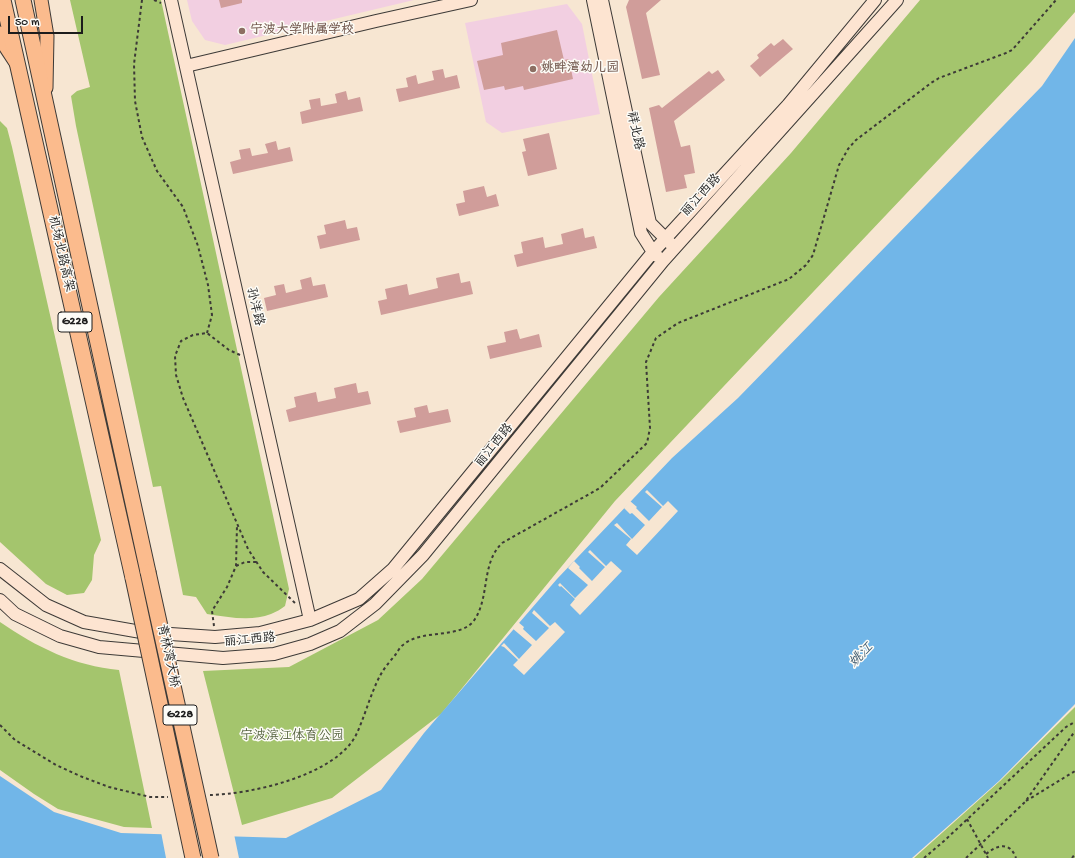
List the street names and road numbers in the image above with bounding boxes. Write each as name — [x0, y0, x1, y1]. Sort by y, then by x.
street label: 祥北路 — [622, 110, 646, 152]
street label: 丽江西路 — [679, 171, 725, 221]
street label: 机场北路高架 — [44, 214, 76, 294]
street label: 孙洋路 — [242, 286, 266, 328]
road number: G228 — [58, 312, 92, 332]
street label: 丽江西路 — [473, 421, 517, 471]
street label: 青林湾大桥 — [153, 623, 181, 689]
street label: 丽江西路 — [223, 631, 277, 651]
road number: G228 — [163, 705, 197, 725]

